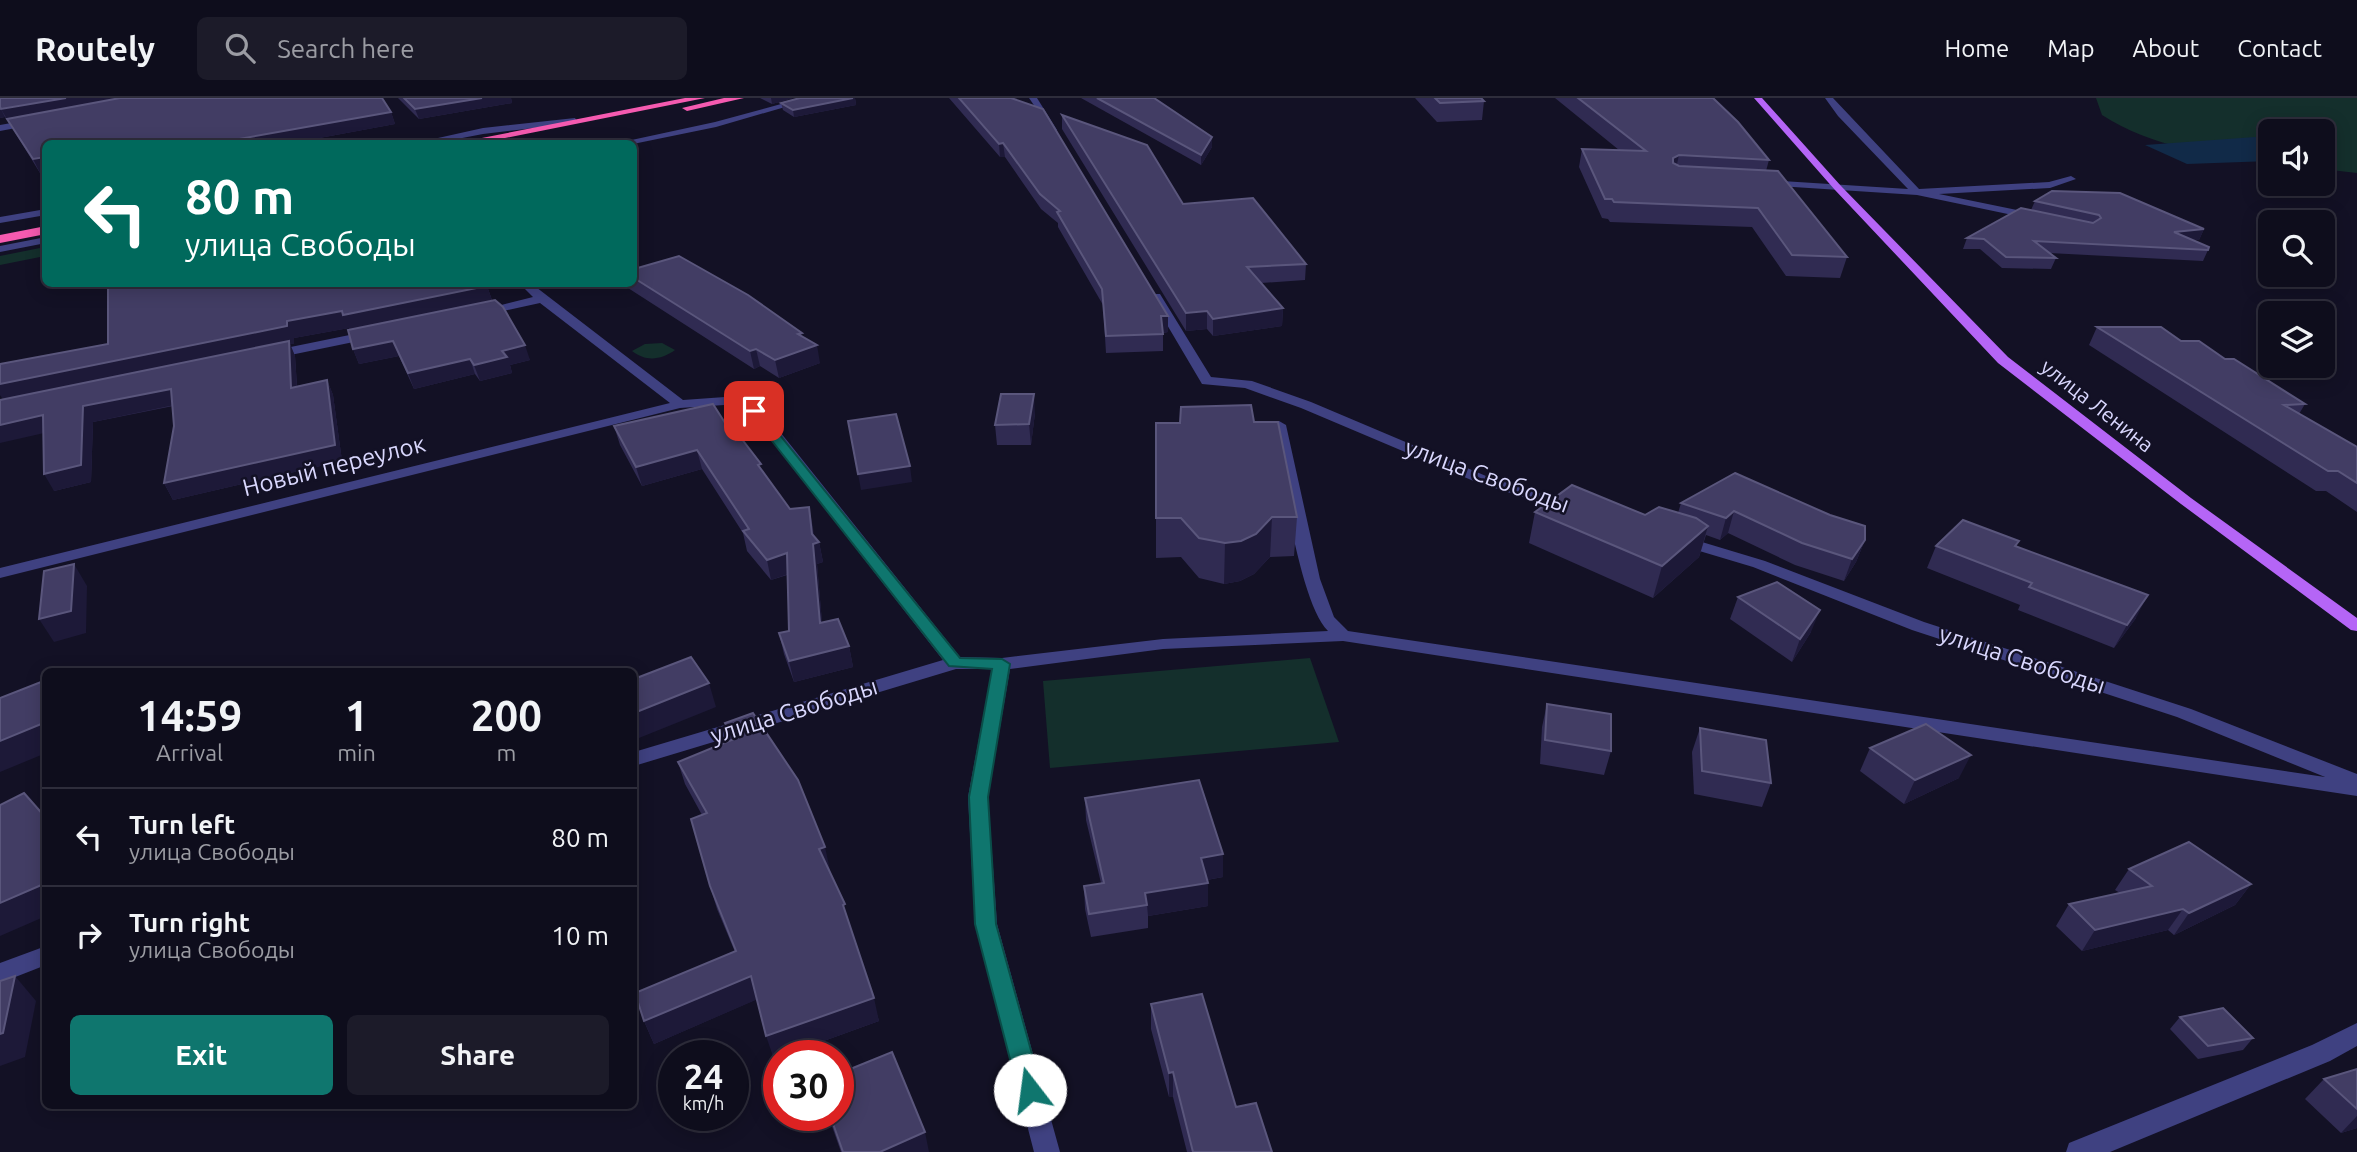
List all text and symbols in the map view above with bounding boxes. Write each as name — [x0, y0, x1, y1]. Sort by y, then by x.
search box — [197, 17, 687, 80]
icon: search — [221, 29, 259, 67]
text: Routely — [35, 30, 155, 67]
text: Search here — [277, 34, 415, 63]
text: Home — [1944, 35, 2009, 62]
text: Map — [2047, 35, 2094, 62]
text: About — [2132, 35, 2199, 62]
text: Contact — [2237, 35, 2322, 62]
map controls — [2258, 119, 2335, 378]
button: sound — [2258, 119, 2335, 196]
icon: left — [70, 168, 161, 259]
text: 80 m — [185, 168, 294, 223]
button: search — [2258, 210, 2335, 287]
text: улица Свободы — [185, 226, 416, 262]
button: layers — [2258, 301, 2335, 378]
street label: улица Ленина — [2037, 354, 2159, 457]
pin — [724, 381, 784, 441]
icon: arrive — [735, 392, 773, 430]
street label: Новый переулок — [240, 430, 428, 501]
street label: улица Свободы — [1401, 433, 1573, 518]
street label: улица Свободы — [1936, 620, 2109, 699]
street label: улица Свободы — [707, 672, 881, 749]
text: 14:59 — [137, 692, 242, 739]
text: 1 — [345, 692, 368, 739]
text: 200 — [471, 692, 542, 739]
text: Arrival — [156, 740, 223, 765]
text: min — [337, 740, 376, 765]
text: m — [496, 740, 516, 765]
text: Turn left — [129, 810, 235, 839]
icon: left — [70, 818, 108, 856]
text: 80 m — [551, 823, 609, 852]
text: улица Свободы — [129, 839, 295, 864]
text: Turn right — [129, 908, 250, 937]
icon: right — [70, 916, 108, 954]
text: 10 m — [551, 921, 609, 950]
text: улица Свободы — [129, 937, 295, 962]
button: Exit — [70, 1015, 333, 1095]
button: Share — [347, 1015, 609, 1095]
speed limit sign: 30 — [763, 1040, 854, 1131]
position arrow — [993, 1053, 1067, 1127]
text: 24 — [684, 1056, 723, 1096]
text: km/h — [683, 1093, 724, 1113]

